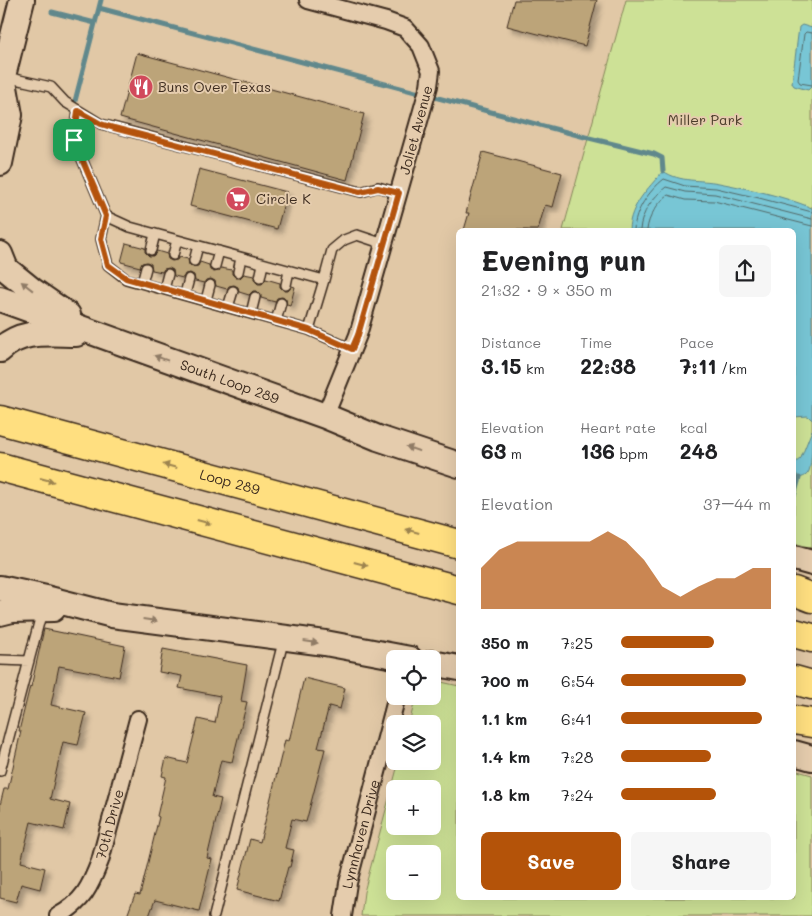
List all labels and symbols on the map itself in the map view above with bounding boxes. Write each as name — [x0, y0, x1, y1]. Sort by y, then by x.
restaurant icon: Buns Over Texas — [128, 74, 154, 100]
place label: Buns Over Texas — [158, 77, 271, 96]
street label: Joliet Avenue — [394, 83, 437, 177]
park label: Miller Park — [668, 110, 742, 129]
pin — [53, 119, 95, 161]
supermarket icon: Circle K — [225, 186, 251, 212]
place label: Circle K — [256, 189, 311, 208]
one-way arrow — [21, 281, 34, 292]
one-way arrow — [153, 354, 168, 362]
street label: South Loop 289 — [178, 355, 282, 408]
one-way arrow — [405, 445, 420, 453]
one-way arrow — [163, 462, 178, 470]
street label: Loop 289 — [198, 464, 262, 499]
one-way arrow — [40, 476, 55, 484]
one-way arrow — [197, 518, 212, 526]
one-way arrow — [404, 527, 419, 535]
one-way arrow — [354, 560, 369, 568]
one-way arrow — [143, 616, 159, 624]
one-way arrow — [304, 638, 320, 646]
street label: Lynnhaven Drive — [337, 777, 384, 890]
street label: 70th Drive — [91, 787, 128, 861]

